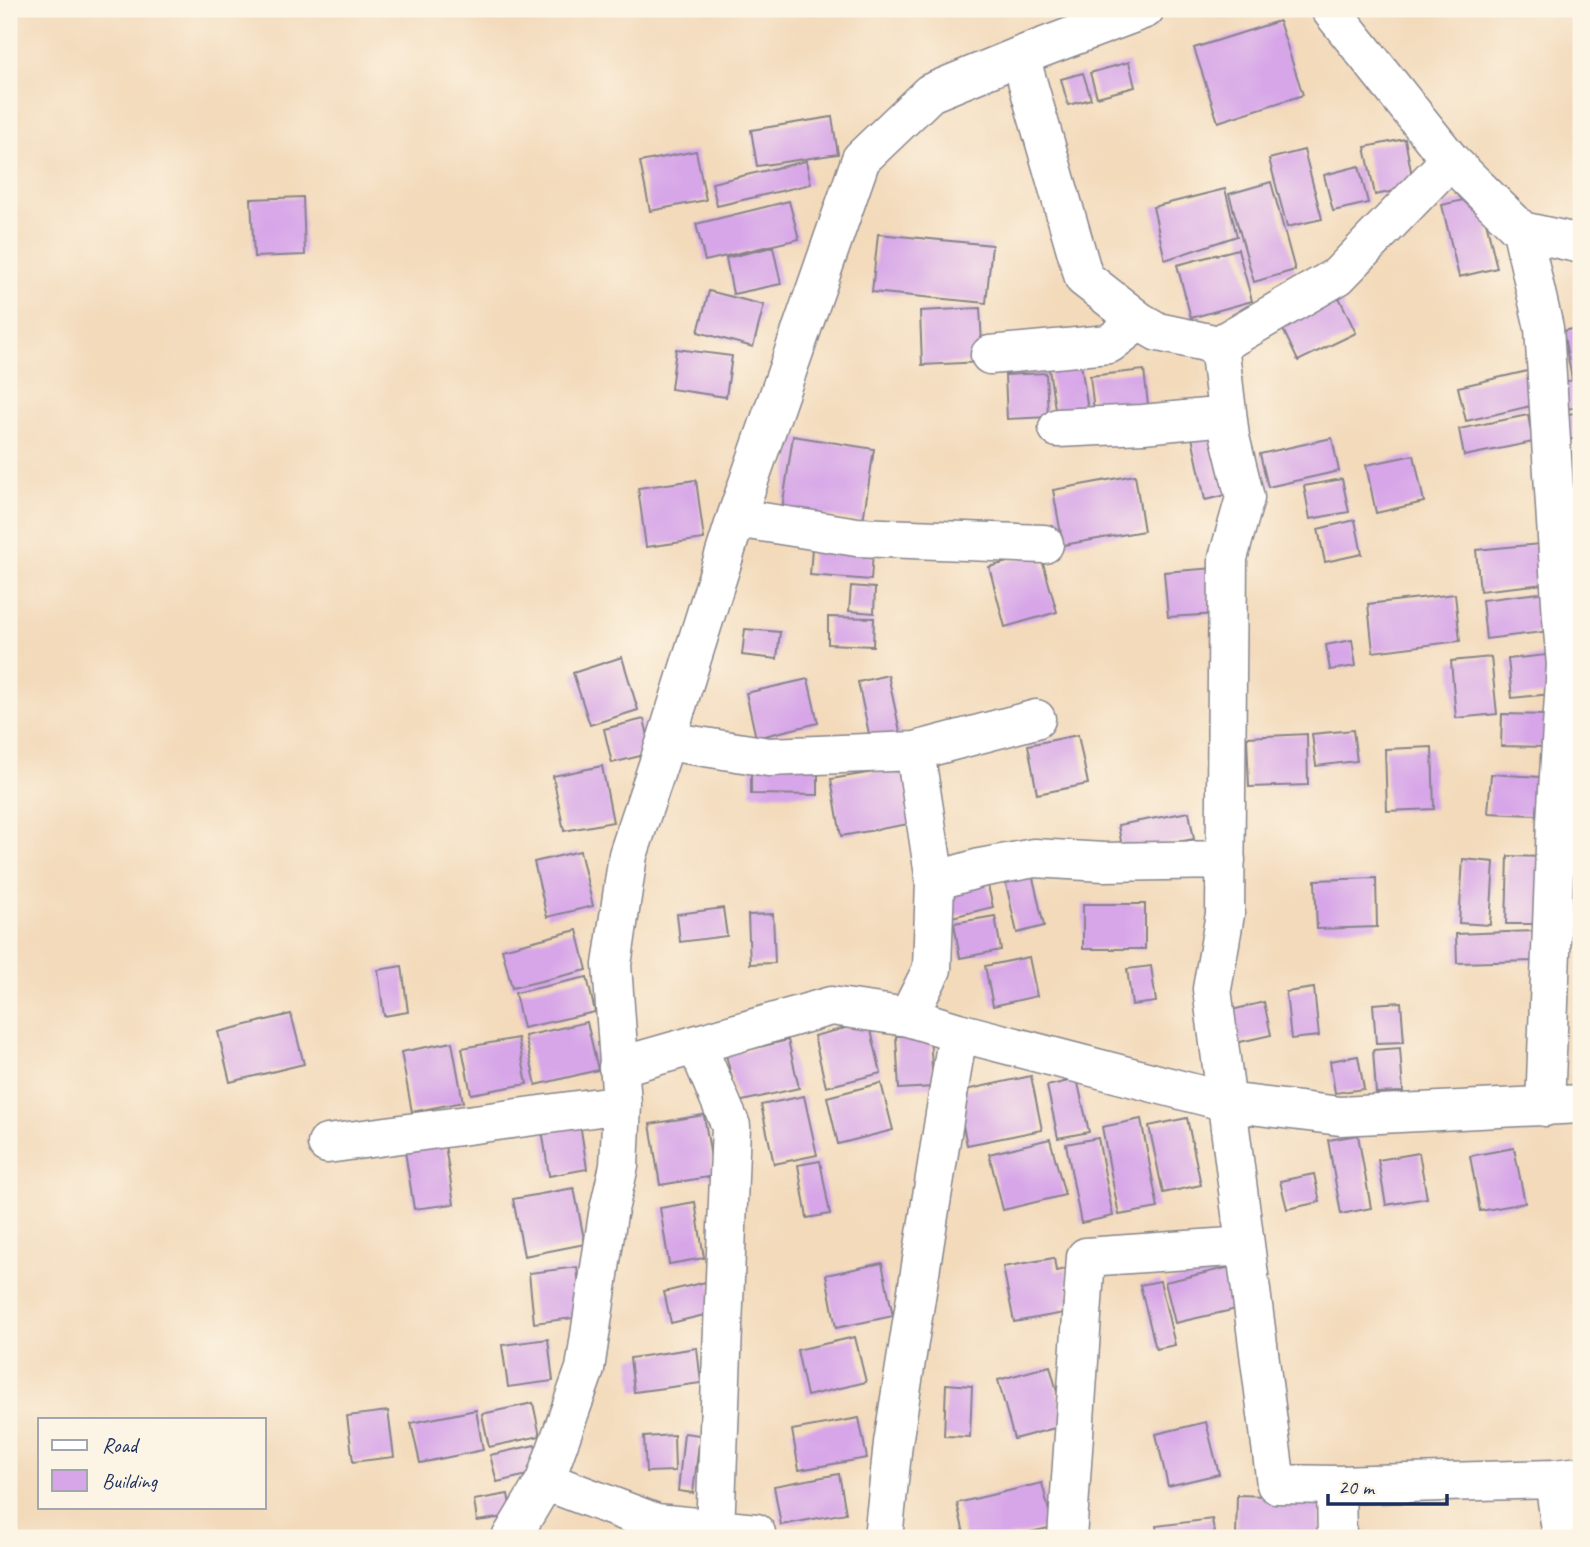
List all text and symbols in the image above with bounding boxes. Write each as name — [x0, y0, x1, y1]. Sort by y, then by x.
legend — [38, 1418, 266, 1508]
text: Road — [102, 1432, 141, 1458]
scale bar — [1328, 1463, 1446, 1507]
text: Building — [102, 1468, 159, 1494]
text: 20 m — [1338, 1474, 1376, 1500]

